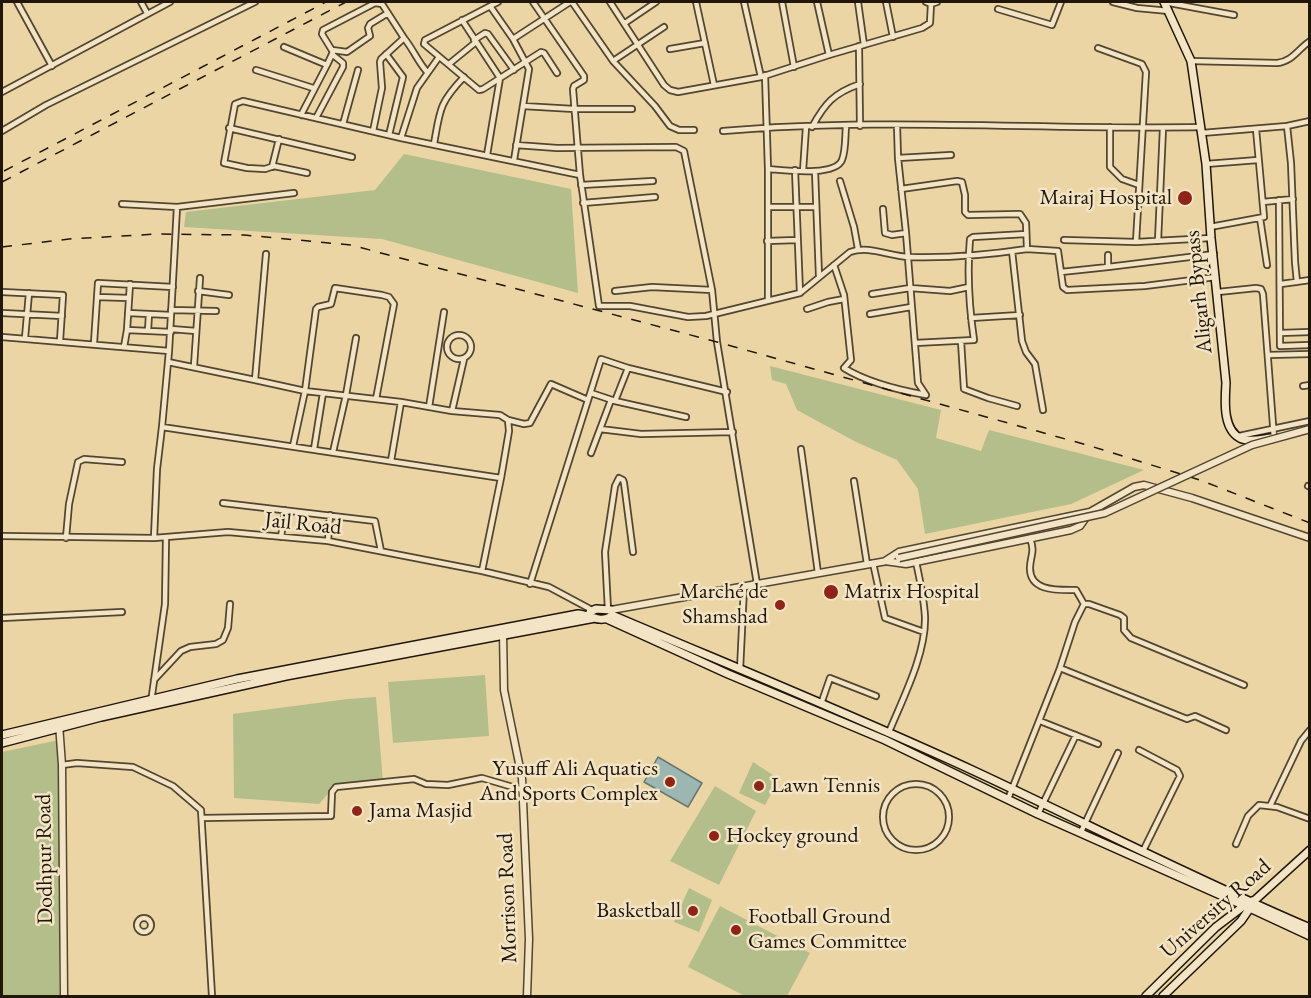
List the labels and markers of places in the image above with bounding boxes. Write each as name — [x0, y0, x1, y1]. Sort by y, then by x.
place label: Mairaj Hospital — [1040, 185, 1172, 211]
marker: Mairaj Hospital — [1176, 189, 1194, 207]
place label: Marché de Shamshad — [680, 579, 768, 630]
place label: Matrix Hospital — [844, 579, 979, 605]
marker: Matrix Hospital — [822, 583, 840, 601]
marker: Marché de Shamshad — [773, 598, 787, 612]
place label: Yusuff Ali Aquatics And Sports Complex — [480, 756, 658, 807]
place label: Lawn Tennis — [771, 773, 880, 799]
marker: Yusuff Ali Aquatics And Sports Complex — [663, 775, 677, 789]
marker: Lawn Tennis — [752, 779, 766, 793]
place label: Jama Masjid — [369, 798, 472, 824]
marker: Jama Masjid — [350, 804, 364, 818]
place label: Hockey ground — [726, 823, 859, 849]
marker: Hockey ground — [707, 829, 721, 843]
place label: Basketball — [596, 898, 681, 924]
marker: Basketball — [686, 904, 700, 918]
place label: Football Ground Games Committee — [748, 904, 907, 956]
marker: Football Ground Games Committee — [729, 923, 743, 937]

